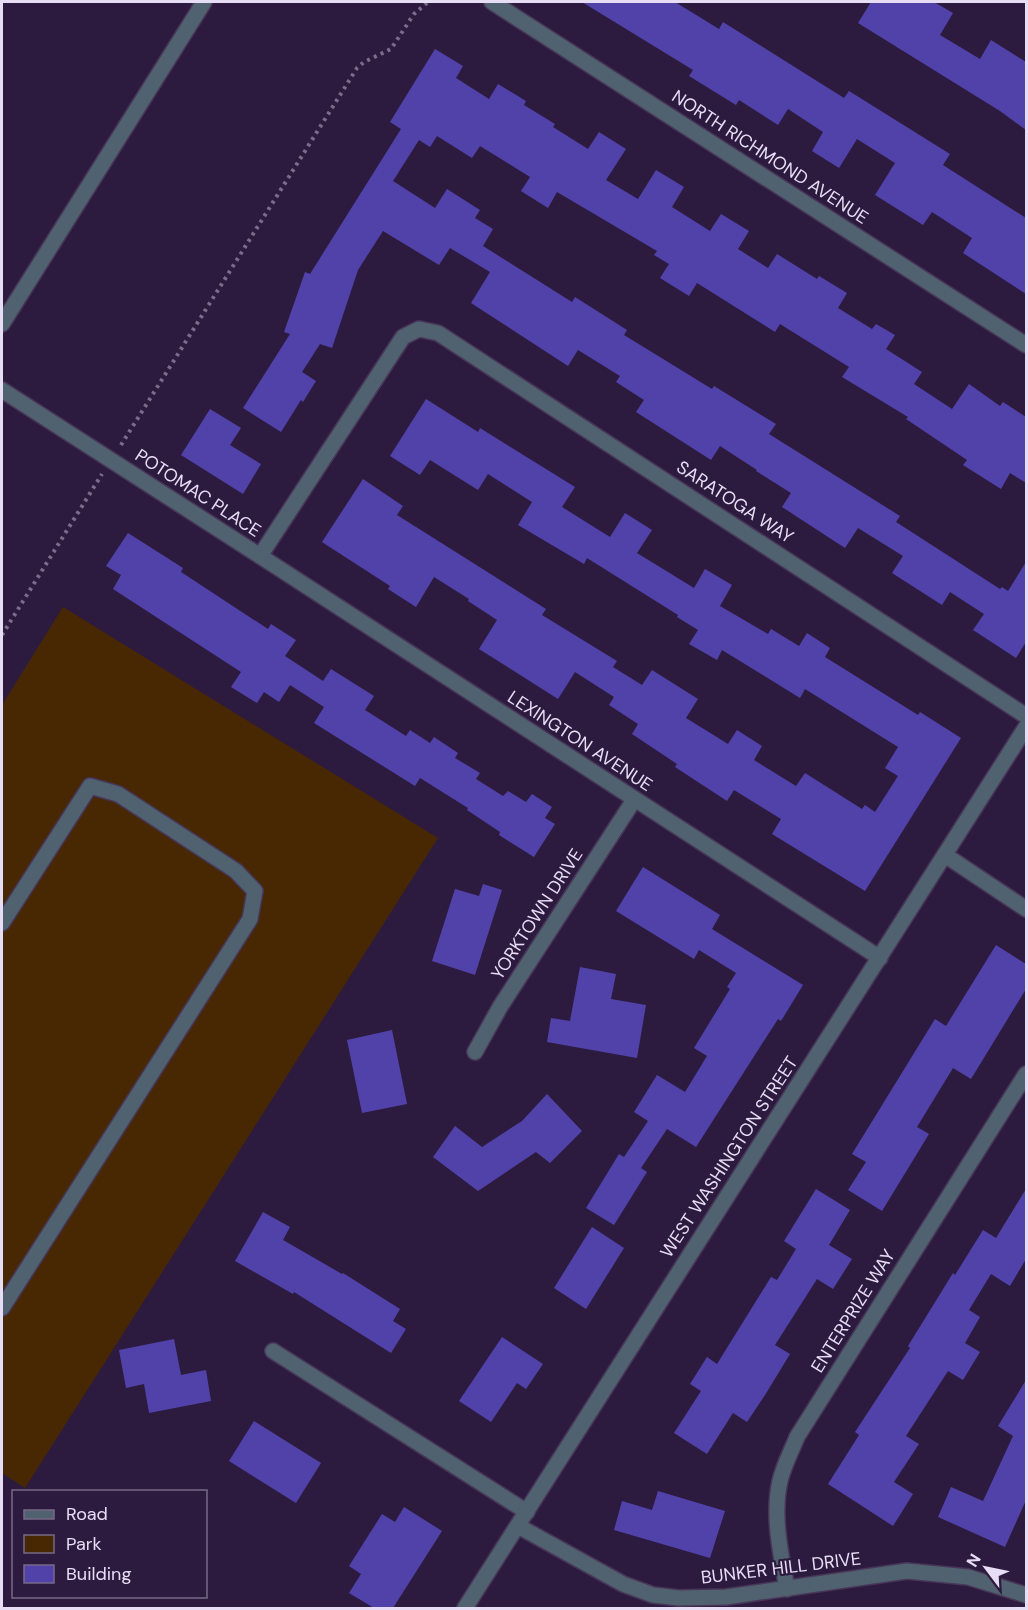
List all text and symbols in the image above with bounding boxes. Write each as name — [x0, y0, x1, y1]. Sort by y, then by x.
street label: NORTH RICHMOND AVENUE — [667, 84, 873, 230]
street label: POTOMAC PLACE — [130, 443, 266, 543]
street label: SARATOGA WAY — [672, 455, 798, 549]
street label: LEXINGTON AVENUE — [503, 685, 657, 797]
street label: YORKTOWN DRIVE — [486, 844, 588, 984]
street label: WEST WASHINGTON STREET — [655, 1052, 803, 1262]
street label: ENTERPRIZE WAY — [806, 1244, 901, 1377]
legend — [12, 1490, 207, 1598]
text: Road — [66, 1502, 108, 1526]
text: Park — [66, 1532, 102, 1556]
north arrow — [956, 1538, 1016, 1598]
street label: BUNKER HILL DRIVE — [700, 1546, 862, 1590]
text: N — [962, 1550, 986, 1571]
text: Building — [66, 1562, 131, 1586]

